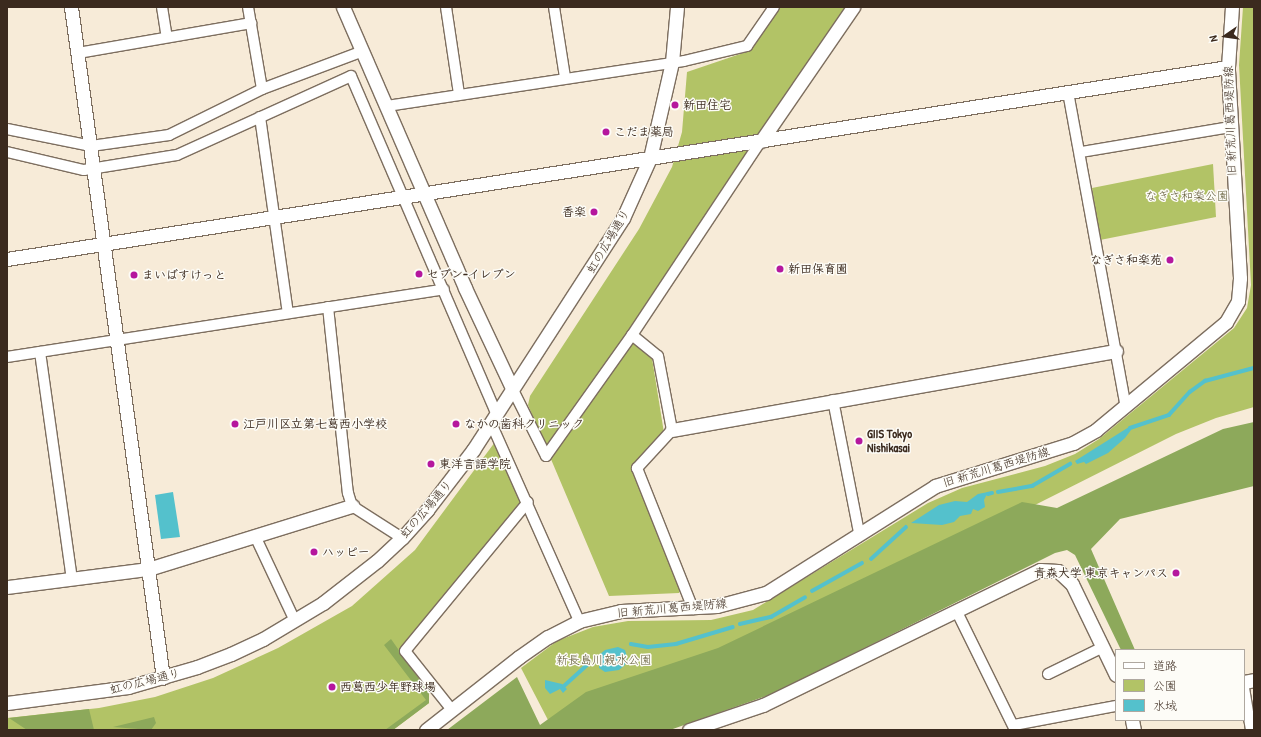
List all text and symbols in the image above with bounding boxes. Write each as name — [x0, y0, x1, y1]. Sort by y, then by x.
north arrow — [1205, 16, 1245, 56]
text: N — [1206, 34, 1221, 43]
street label: 旧 新荒川葛西堤防線 — [1221, 65, 1239, 177]
place label: 新田住宅 — [683, 98, 731, 112]
marker: 新田住宅 — [670, 100, 680, 110]
place label: こだま薬局 — [614, 125, 674, 139]
marker: こだま薬局 — [601, 127, 611, 137]
park label: なぎさ和楽公園 — [1145, 189, 1229, 203]
place label: 香楽 — [562, 205, 586, 219]
street label: 虹の広場通り — [583, 206, 633, 276]
marker: 香楽 — [589, 207, 599, 217]
place label: なぎさ和楽苑 — [1090, 253, 1162, 267]
marker: なぎさ和楽苑 — [1165, 255, 1175, 265]
place label: 新田保育園 — [788, 262, 848, 276]
marker: 新田保育園 — [775, 264, 785, 274]
place label: セブン-イレブン — [427, 267, 516, 281]
place label: まいばすけっと — [142, 268, 226, 282]
marker: セブン-イレブン — [414, 269, 424, 279]
marker: まいばすけっと — [129, 270, 139, 280]
place label: 江戸川区立第七葛西小学校 — [243, 417, 387, 431]
place label: なかの歯科クリニック — [464, 417, 584, 431]
marker: 江戸川区立第七葛西小学校 — [230, 419, 240, 429]
marker: なかの歯科クリニック — [451, 419, 461, 429]
place label: GIIS Tokyo Nishikasai — [867, 427, 912, 455]
marker: GIIS Tokyo Nishikasai — [854, 436, 864, 446]
street label: 旧 新荒川葛西堤防線 — [941, 444, 1051, 490]
place label: 東洋言語学院 — [439, 457, 511, 471]
marker: 東洋言語学院 — [426, 459, 436, 469]
street label: 虹の広場通り — [397, 477, 455, 541]
place label: ハッピー — [322, 545, 370, 559]
marker: ハッピー — [309, 547, 319, 557]
place label: 青森大学 東京キャンパス — [1033, 566, 1168, 580]
marker: 青森大学 東京キャンパス — [1171, 568, 1181, 578]
street label: 旧 新荒川葛西堤防線 — [616, 596, 728, 620]
legend — [1115, 649, 1245, 721]
park label: 新長島川親水公園 — [556, 653, 652, 667]
text: 道路 — [1153, 657, 1177, 674]
street label: 虹の広場通り — [108, 665, 182, 697]
text: 公園 — [1153, 677, 1177, 694]
place label: 西葛西少年野球場 — [340, 680, 436, 694]
marker: 西葛西少年野球場 — [327, 682, 337, 692]
text: 水域 — [1153, 697, 1177, 714]

